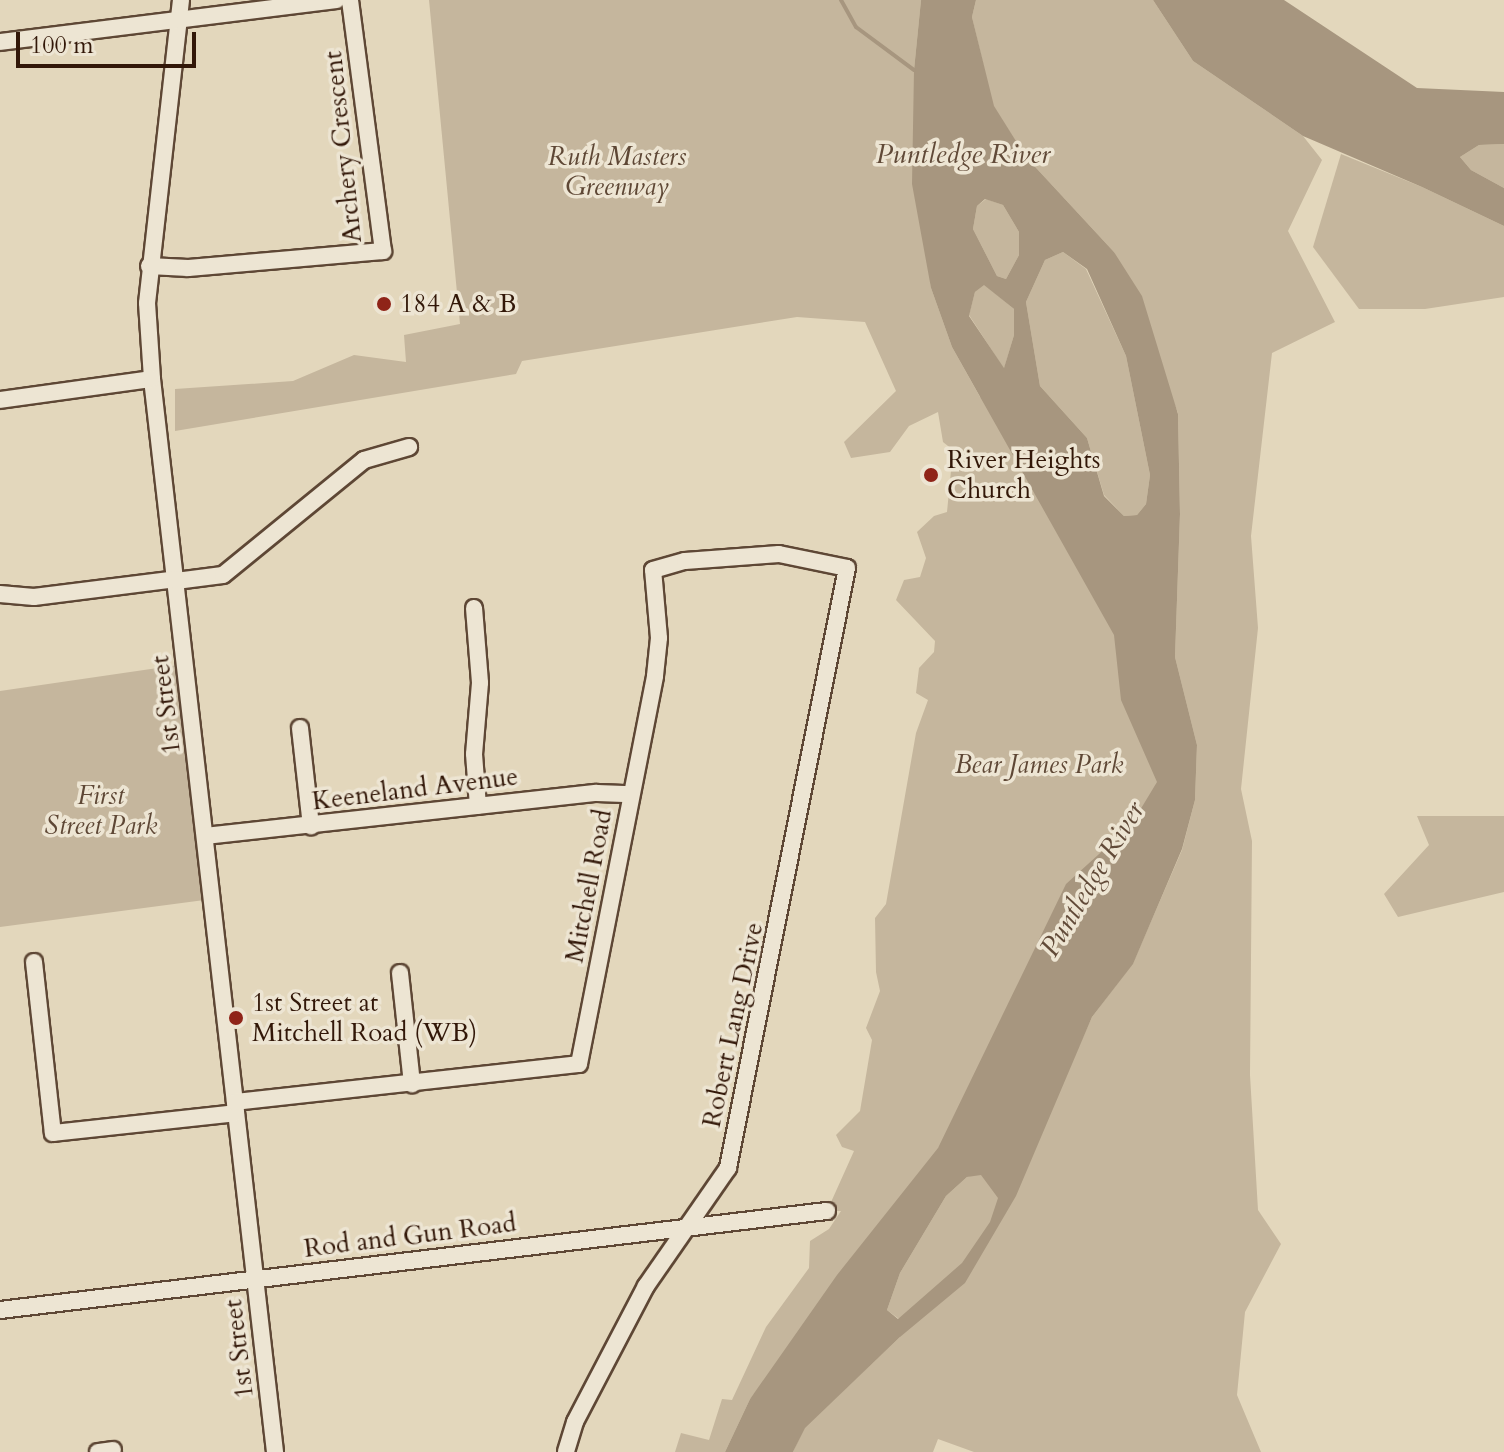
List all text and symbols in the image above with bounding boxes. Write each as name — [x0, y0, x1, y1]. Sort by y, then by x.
scale bar — [20, 16, 200, 66]
text: 100 m — [30, 29, 94, 62]
street label: Archery Crescent — [317, 50, 369, 244]
water label: Puntledge River — [876, 137, 1050, 171]
park label: Ruth Masters Greenway — [548, 141, 686, 202]
place label: 184 A & B — [400, 288, 516, 320]
marker: 184 A & B — [375, 295, 393, 313]
place label: River Heights Church — [947, 444, 1100, 506]
marker: River Heights Church — [922, 466, 940, 484]
street label: 1st Street — [144, 654, 188, 756]
park label: Bear James Park — [955, 749, 1123, 781]
street label: Keeneland Avenue — [310, 761, 520, 817]
park label: First Street Park — [45, 780, 157, 842]
water label: Puntledge River — [1033, 796, 1151, 962]
street label: Mitchell Road — [559, 807, 619, 965]
street label: Robert Lang Drive — [696, 920, 770, 1130]
place label: 1st Street at Mitchell Road (WB) — [252, 987, 477, 1048]
marker: 1st Street at Mitchell Road (WB) — [227, 1009, 245, 1027]
street label: Rod and Gun Road — [302, 1208, 518, 1264]
street label: 1st Street — [217, 1298, 261, 1400]

